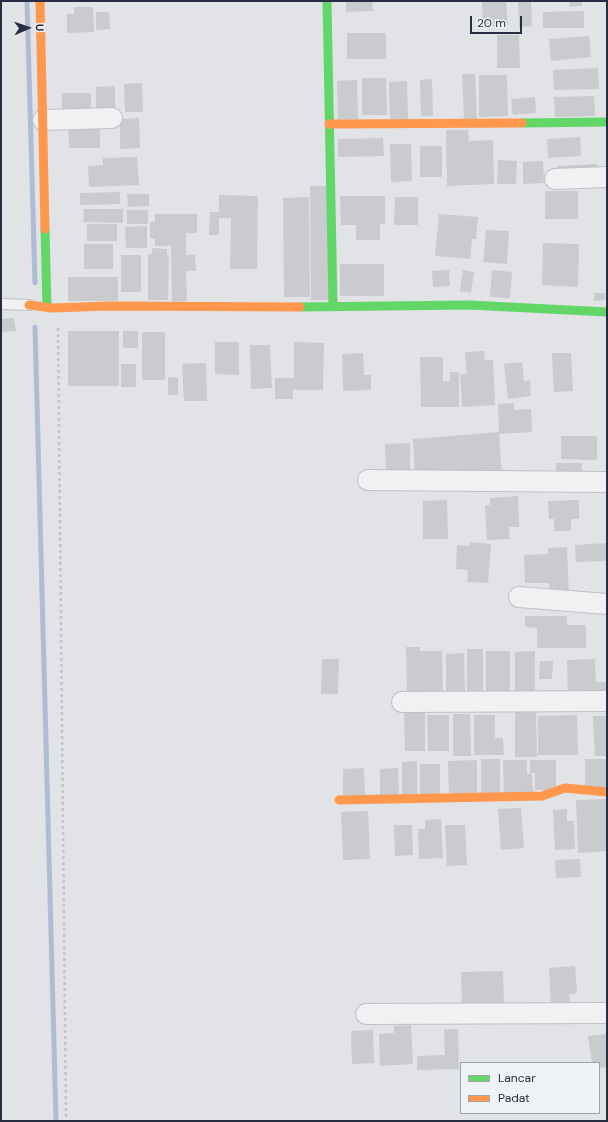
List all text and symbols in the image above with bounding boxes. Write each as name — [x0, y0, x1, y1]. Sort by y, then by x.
north arrow — [8, 8, 48, 48]
scale bar — [472, 8, 524, 34]
text: 20 m — [477, 15, 506, 31]
text: U — [33, 24, 47, 32]
legend — [460, 1062, 600, 1114]
text: Lancar — [498, 1070, 536, 1086]
text: Padat — [498, 1090, 530, 1106]

